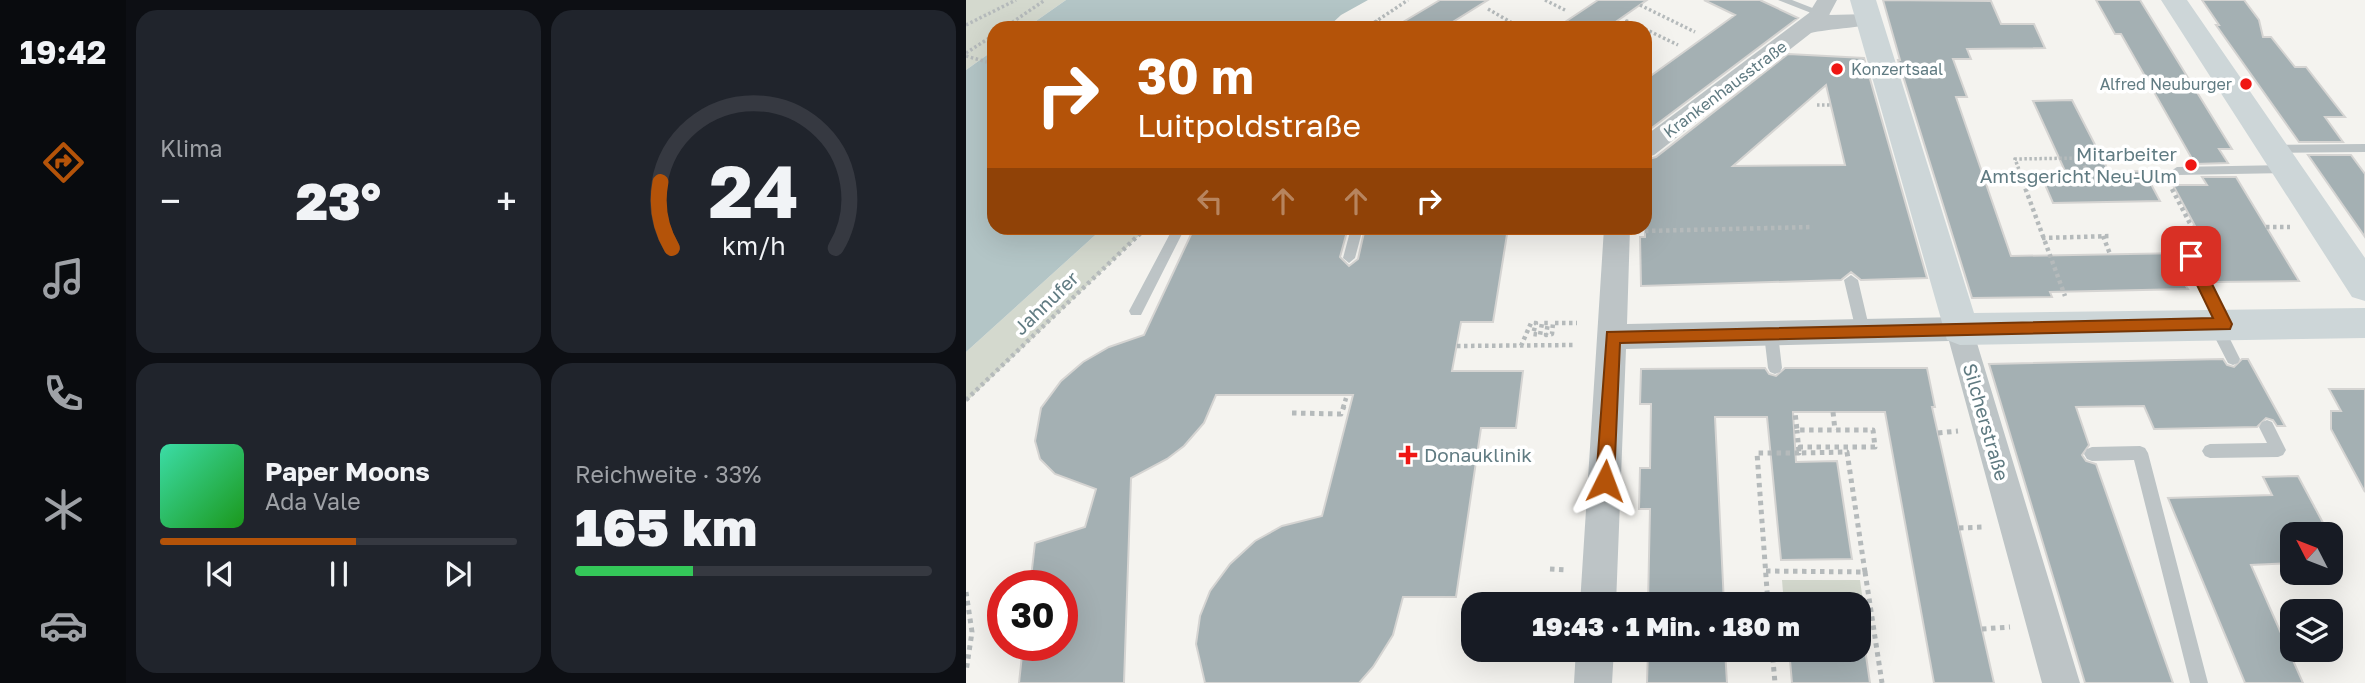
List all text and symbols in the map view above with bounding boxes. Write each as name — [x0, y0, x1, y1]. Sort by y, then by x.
text: 19:42 — [20, 33, 106, 71]
street label: Krankenhausstraße — [1659, 36, 1791, 142]
text: 30 m — [1137, 46, 1254, 105]
icon: right — [1022, 49, 1113, 140]
place label: Konzertsaal — [1851, 59, 1943, 79]
marker: Konzertsaal — [1829, 61, 1845, 77]
place label: Alfred Neuburger — [2100, 74, 2232, 94]
marker: Alfred Neuburger — [2238, 76, 2254, 92]
text: Luitpoldstraße — [1137, 106, 1361, 144]
text: Klima — [160, 134, 223, 162]
icon: directions — [39, 138, 88, 187]
place label: Mitarbeiter Amtsgericht Neu-Ulm — [1980, 142, 2178, 187]
text: 24 — [709, 147, 798, 234]
marker: Mitarbeiter Amtsgericht Neu-Ulm — [2183, 157, 2199, 173]
text: 23° — [296, 169, 381, 231]
text: − — [160, 178, 181, 223]
text: + — [496, 178, 517, 223]
icon: left — [1191, 182, 1229, 220]
icon: ahead — [1264, 182, 1302, 220]
icon: ahead — [1337, 182, 1375, 220]
icon: right — [1410, 182, 1448, 220]
pin — [2161, 226, 2221, 286]
text: km/h — [722, 229, 785, 260]
icon: arrive — [2172, 237, 2210, 275]
icon: music — [39, 254, 88, 303]
street label: Jahnufer — [1008, 266, 1083, 339]
street label: Silcherstraße — [1959, 360, 2014, 483]
icon: phone — [39, 369, 88, 418]
place label: Donauklinik — [1424, 443, 1532, 466]
position arrow — [1568, 444, 1642, 518]
marker: Donauklinik — [1398, 445, 1418, 465]
text: Paper Moons — [265, 456, 430, 487]
text: Reichweite · 33% — [575, 460, 761, 488]
icon: climate — [39, 485, 88, 534]
text: Ada Vale — [265, 487, 361, 515]
text: 165 km — [575, 495, 757, 557]
north arrow — [2280, 522, 2343, 584]
map controls — [2280, 522, 2343, 662]
icon: previous — [201, 555, 239, 593]
icon: pause — [320, 555, 358, 593]
icon: next — [439, 555, 477, 593]
speed limit sign: 30 — [987, 570, 1078, 661]
button: layers — [2280, 599, 2343, 662]
icon: car — [39, 601, 88, 650]
text: 19:43 · 1 Min. · 180 m — [1532, 611, 1800, 642]

